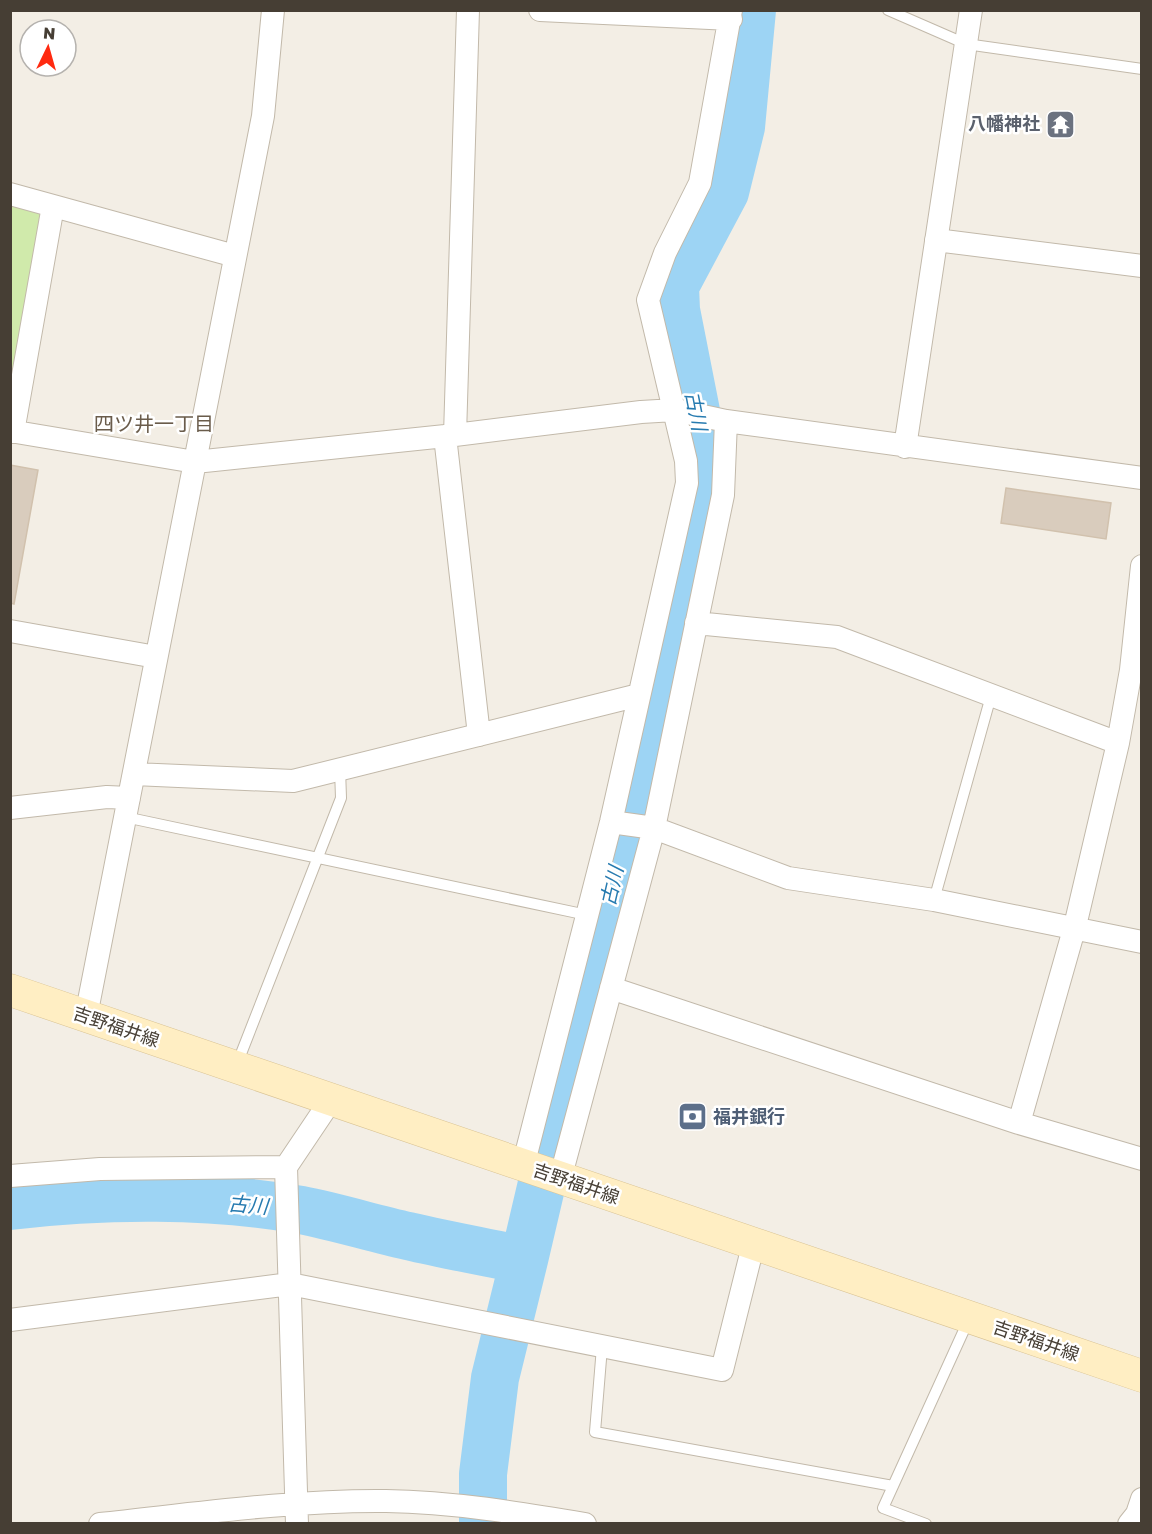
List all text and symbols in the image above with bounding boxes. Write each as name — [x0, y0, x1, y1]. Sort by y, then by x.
north arrow — [18, 18, 78, 78]
text: N — [42, 23, 56, 44]
temple icon: 八幡神社 — [1045, 108, 1077, 140]
place label: 八幡神社 — [968, 112, 1040, 134]
water label: 古川 — [681, 389, 713, 435]
district label: 四ツ井一丁目 — [94, 411, 214, 435]
water label: 古川 — [595, 862, 628, 908]
street label: 吉野福井線 — [70, 1001, 162, 1051]
bank icon: 福井銀行 — [676, 1101, 708, 1133]
place label: 福井銀行 — [713, 1105, 785, 1127]
street label: 吉野福井線 — [530, 1158, 622, 1208]
water label: 古川 — [227, 1190, 271, 1218]
street label: 吉野福井線 — [990, 1315, 1082, 1365]

